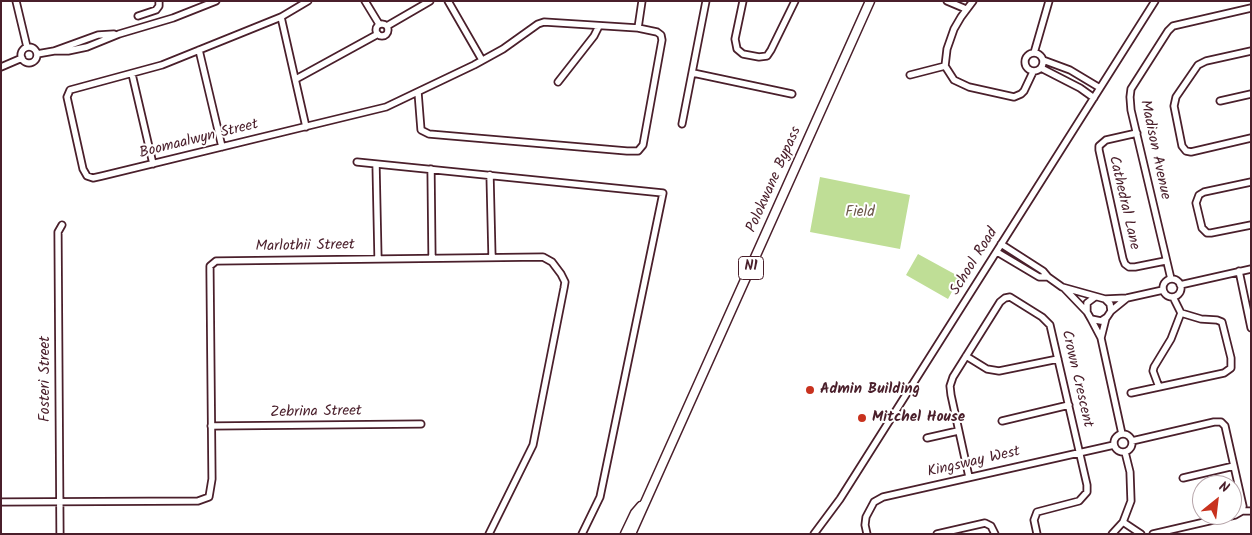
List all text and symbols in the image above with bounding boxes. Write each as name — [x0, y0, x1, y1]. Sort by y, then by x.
street label: Madison Avenue — [1135, 99, 1173, 201]
street label: Boomaalwyn Street — [138, 117, 260, 163]
street label: Polokwane Bypass — [744, 124, 806, 236]
street label: Cathedral Lane — [1103, 154, 1143, 252]
park label: Field — [845, 204, 875, 222]
street label: School Road — [947, 225, 1003, 299]
street label: Marlothii Street — [255, 237, 355, 257]
road number: N1 — [738, 256, 764, 280]
street label: Crown Crescent — [1056, 329, 1096, 429]
street label: Fosteri Street — [37, 336, 55, 422]
place label: Admin Building — [820, 381, 920, 399]
marker: Admin Building — [804, 384, 816, 396]
street label: Zebrina Street — [270, 403, 362, 423]
place label: Mitchel House — [872, 409, 965, 427]
marker: Mitchel House — [856, 412, 868, 424]
street label: Kingsway West — [926, 444, 1022, 482]
north arrow — [1192, 475, 1242, 525]
text: N — [1215, 476, 1233, 500]

